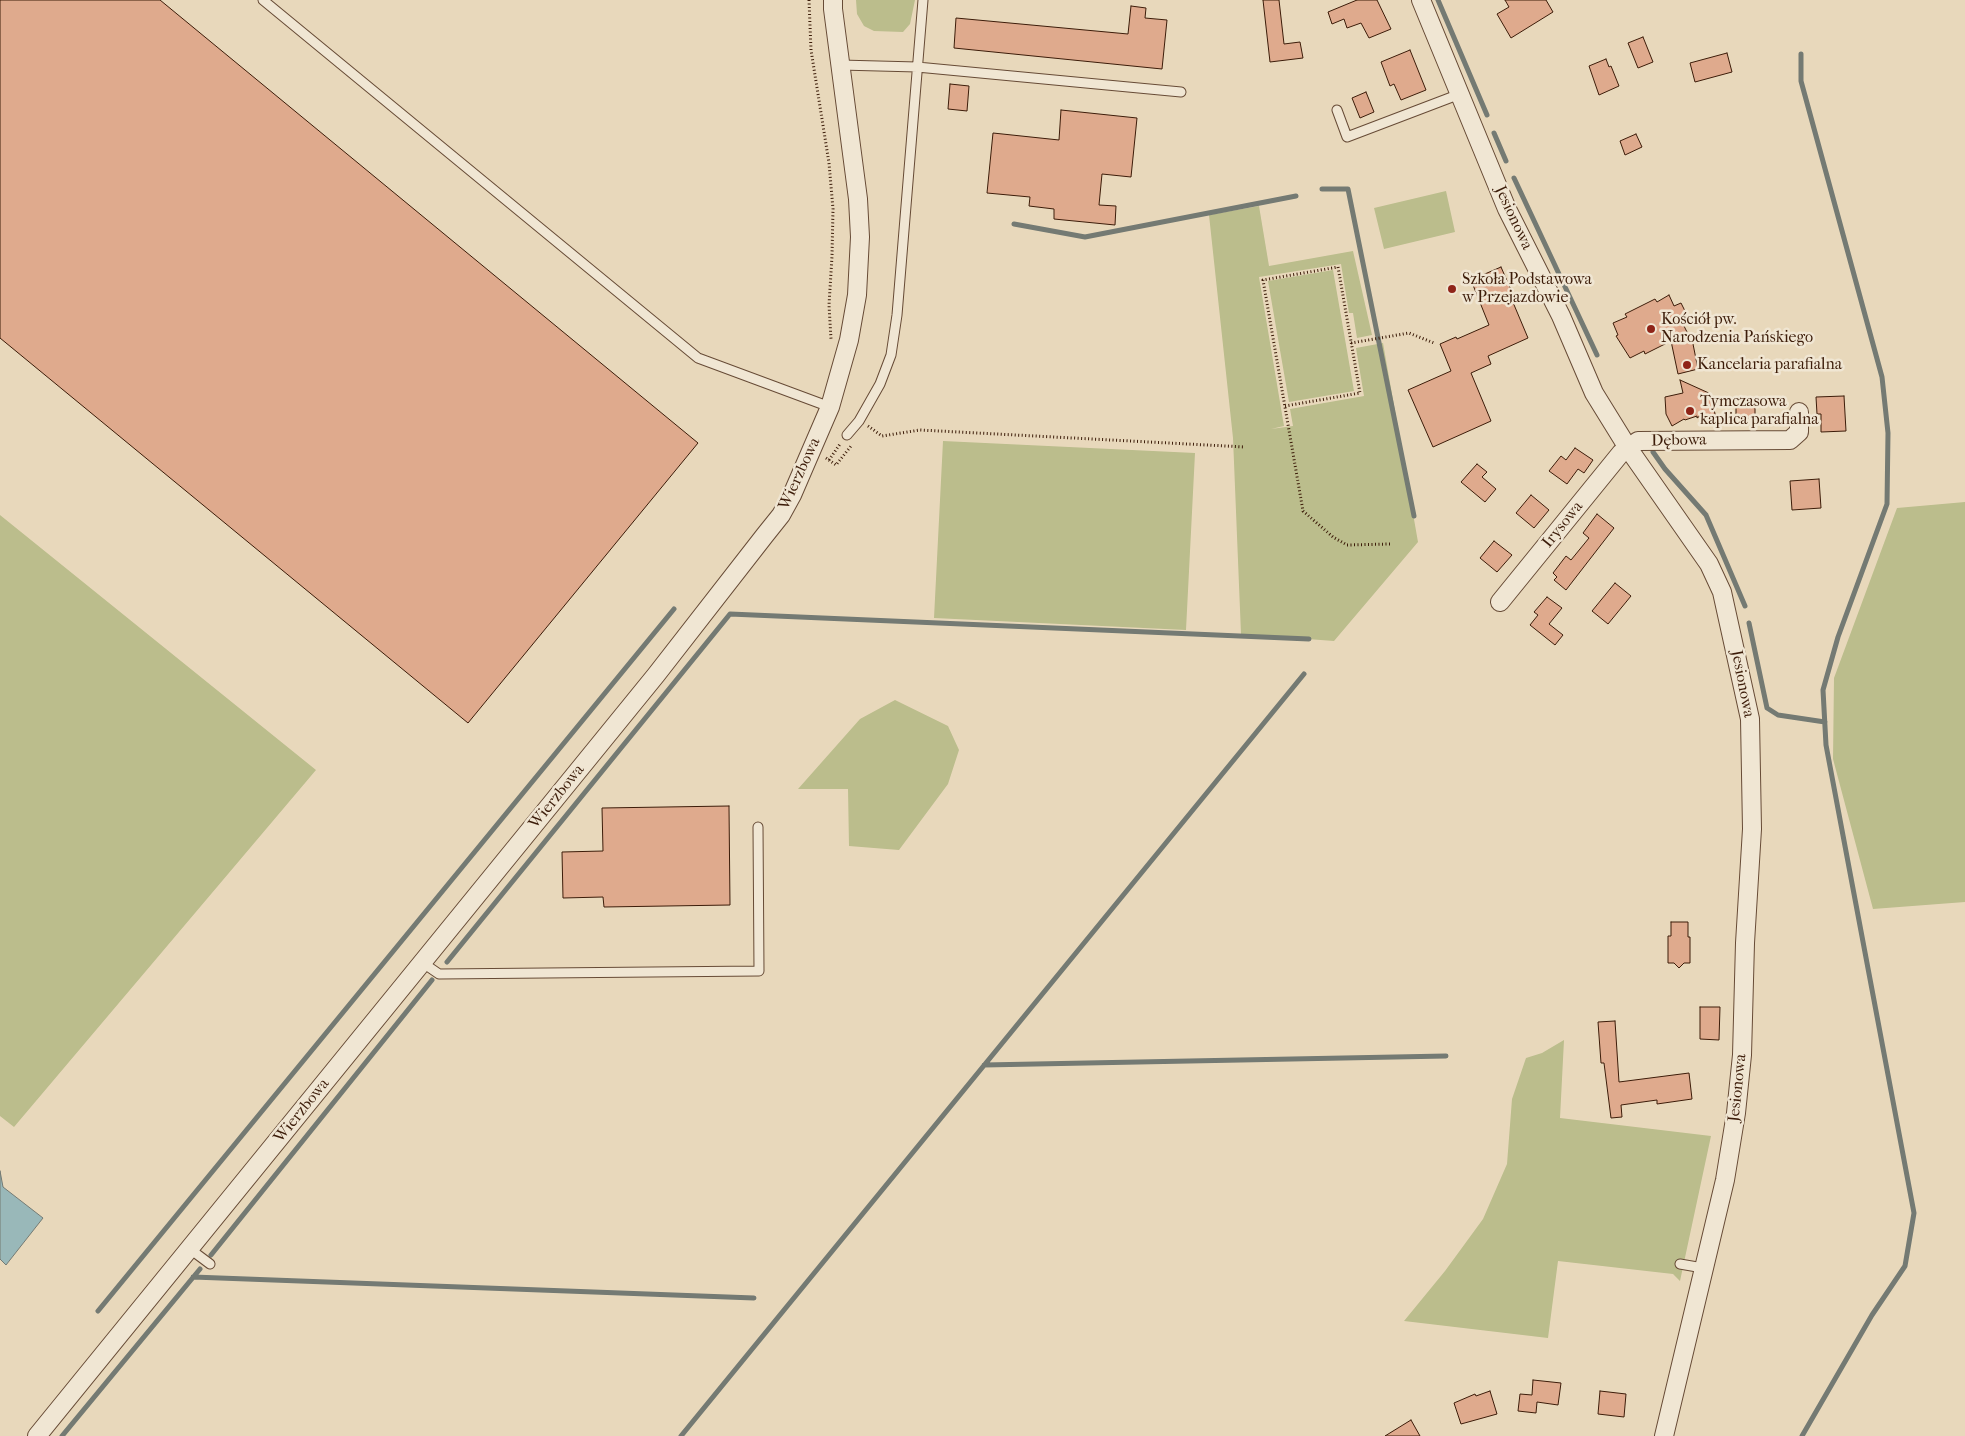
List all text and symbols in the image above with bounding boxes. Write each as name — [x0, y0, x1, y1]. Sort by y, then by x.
street label: Jesionowa — [1490, 183, 1536, 253]
place label: Szkoła Podstawowa w Przejazdowie — [1462, 270, 1592, 308]
marker: Szkoła Podstawowa w Przejazdowie — [1446, 283, 1458, 295]
place label: Kościół pw. Narodzenia Pańskiego — [1661, 310, 1813, 348]
marker: Kościół pw. Narodzenia Pańskiego — [1645, 323, 1657, 335]
place label: Kancelaria parafialna — [1697, 355, 1842, 375]
marker: Kancelaria parafialna — [1681, 359, 1693, 371]
place label: Tymczasowa kaplica parafialna — [1700, 392, 1819, 430]
marker: Tymczasowa kaplica parafialna — [1684, 405, 1696, 417]
street label: Dębowa — [1651, 431, 1707, 451]
street label: Wierzbowa — [775, 435, 825, 513]
street label: Irysowa — [1538, 498, 1588, 552]
street label: Jesionowa — [1726, 649, 1758, 719]
street label: Wierzbowa — [525, 761, 589, 833]
street label: Jesionowa — [1725, 1053, 1751, 1123]
street label: Wierzbowa — [270, 1075, 334, 1147]

